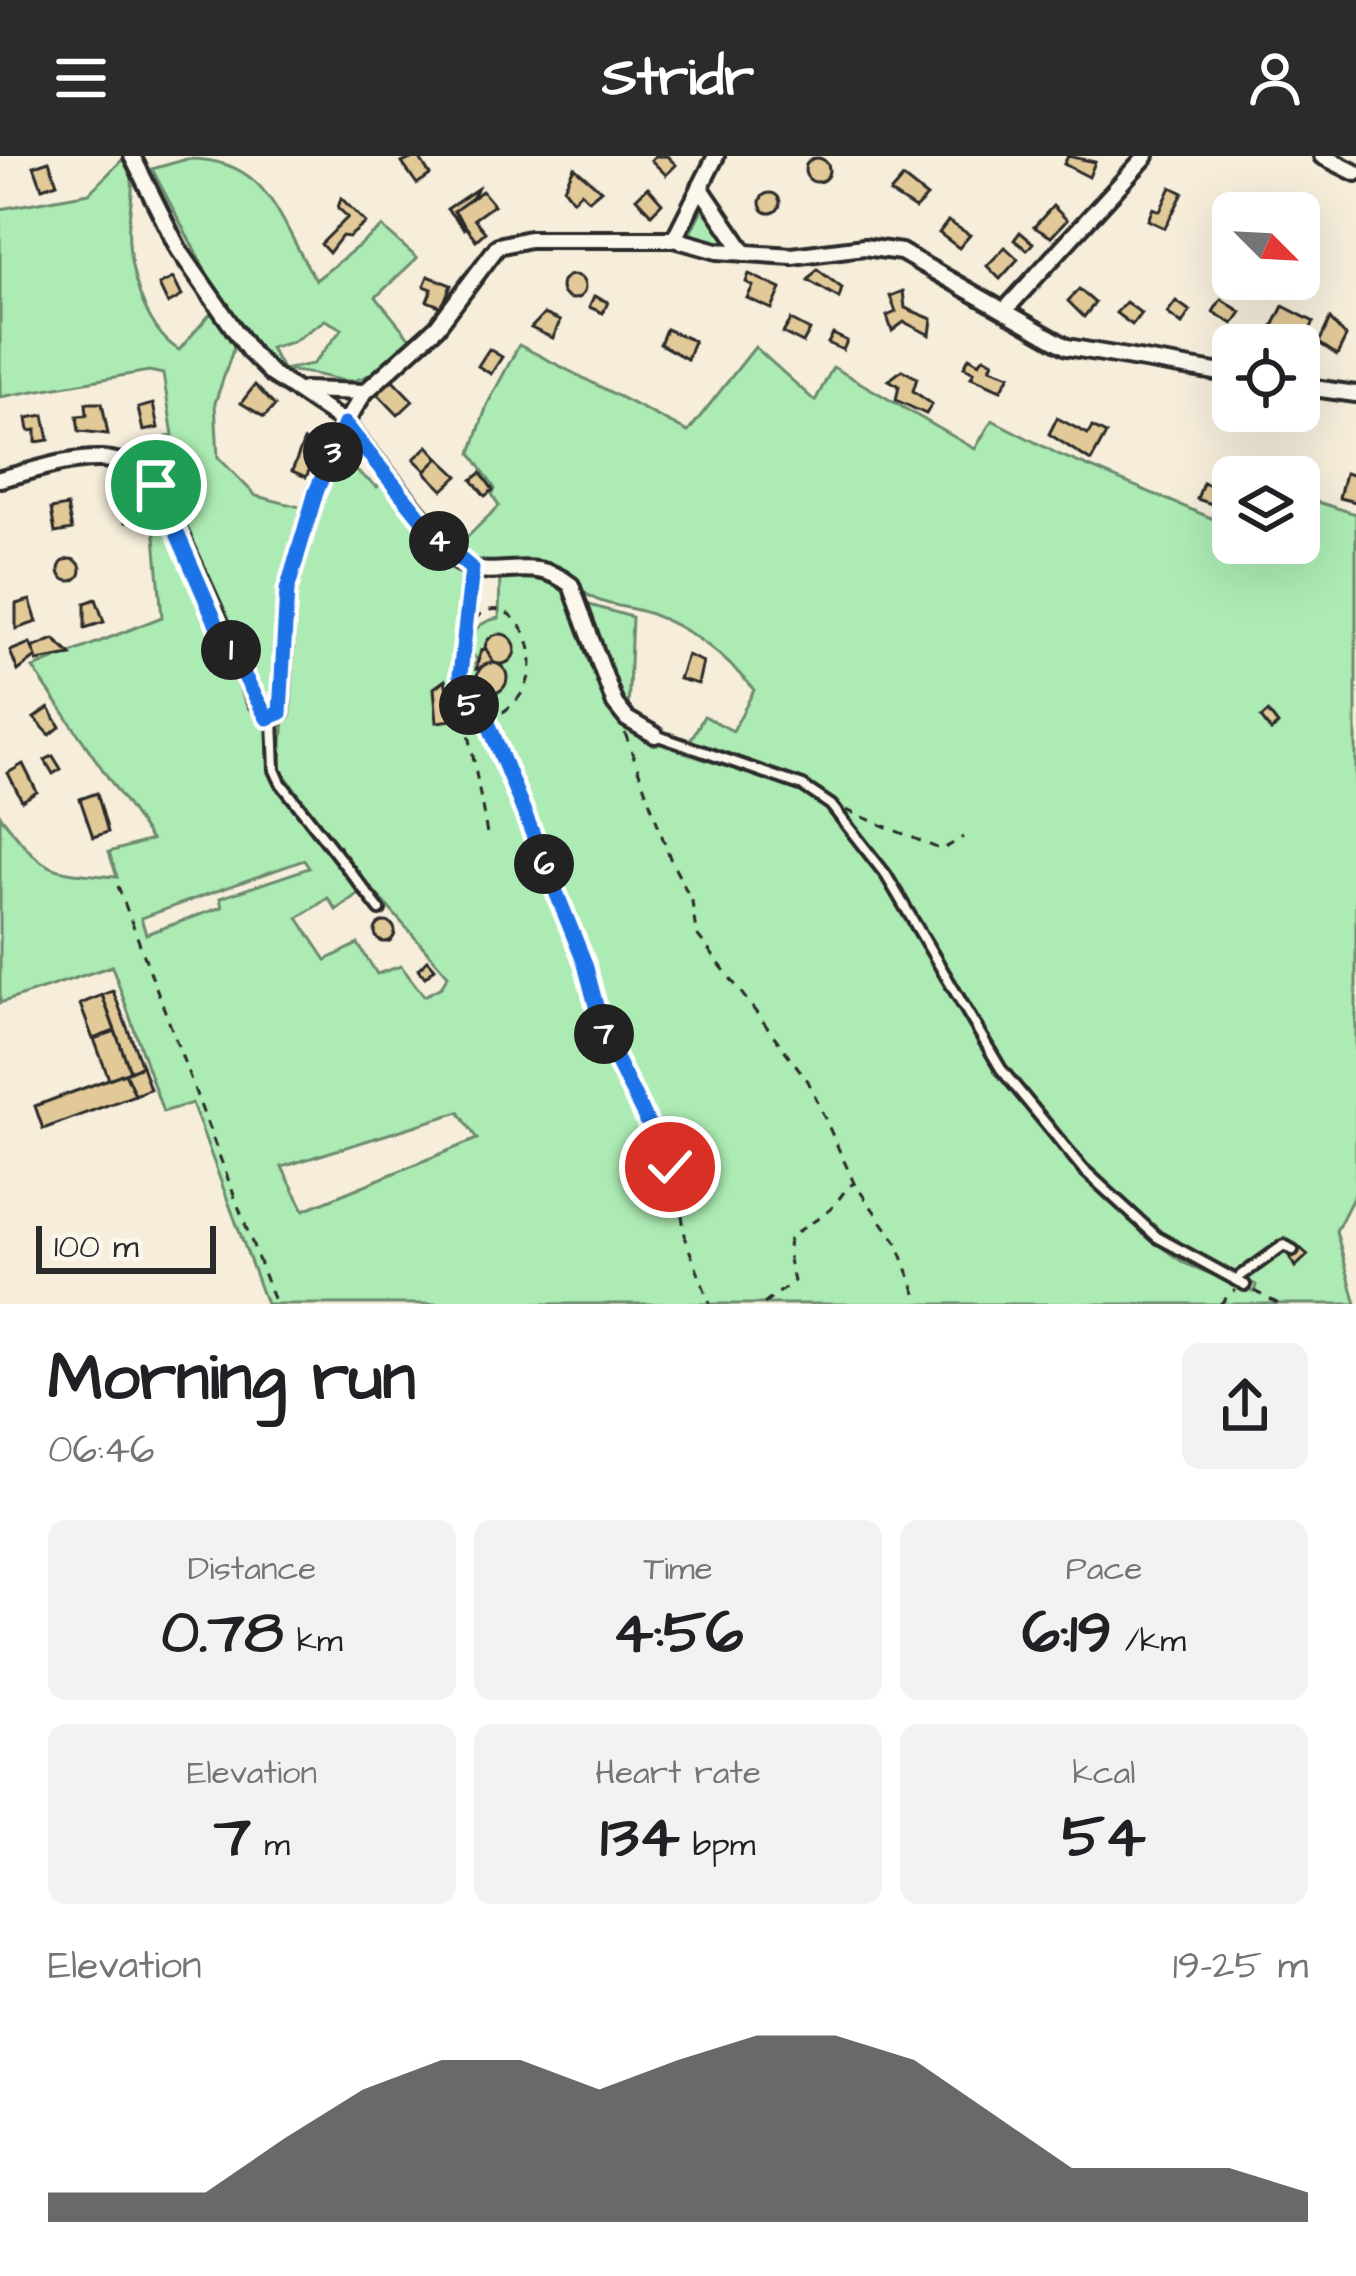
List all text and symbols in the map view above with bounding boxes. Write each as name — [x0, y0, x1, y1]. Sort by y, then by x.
text: Stridr — [602, 41, 754, 116]
icon: menu — [48, 45, 114, 111]
icon: person — [1242, 45, 1308, 111]
north arrow — [1212, 192, 1320, 300]
map controls — [1212, 192, 1320, 564]
button: locate — [1212, 324, 1320, 432]
pin: 3 — [303, 422, 363, 482]
text: 3 — [325, 429, 341, 475]
pin — [105, 434, 207, 536]
icon: arrive — [123, 452, 189, 518]
button: layers — [1212, 456, 1320, 564]
pin: 4 — [409, 511, 469, 571]
text: 4 — [428, 518, 450, 564]
pin: 1 — [201, 620, 261, 680]
text: 1 — [229, 627, 233, 673]
pin: 5 — [439, 675, 499, 735]
text: 5 — [457, 682, 481, 728]
pin: 6 — [514, 834, 574, 894]
text: 6 — [534, 841, 554, 887]
pin: 7 — [574, 1004, 634, 1064]
text: 7 — [594, 1011, 614, 1057]
pin — [619, 1116, 721, 1218]
icon: check — [637, 1134, 703, 1200]
scale bar — [36, 1220, 216, 1273]
text: 100 m — [54, 1224, 139, 1270]
text: Morning run — [48, 1333, 416, 1425]
button: share — [1182, 1343, 1308, 1469]
text: 06:46 — [48, 1424, 155, 1478]
text: Distance — [188, 1546, 316, 1592]
text: Time — [643, 1546, 713, 1592]
text: Pace — [1066, 1546, 1142, 1592]
text: 0.78 — [161, 1592, 283, 1675]
text: 4:56 — [613, 1592, 743, 1675]
text: 6:19 — [1022, 1592, 1112, 1675]
text: km — [283, 1618, 343, 1664]
text: /km — [1112, 1618, 1186, 1664]
text: Elevation — [187, 1750, 317, 1796]
text: Heart rate — [595, 1750, 761, 1796]
text: kcal — [1072, 1750, 1136, 1796]
text: 7 — [214, 1796, 251, 1879]
text: 134 — [601, 1796, 680, 1879]
text: 54 — [1062, 1796, 1146, 1879]
text: m — [251, 1822, 290, 1868]
text: bpm — [680, 1822, 755, 1868]
text: Elevation — [48, 1940, 202, 1994]
text: 19–25 m — [1173, 1940, 1308, 1994]

